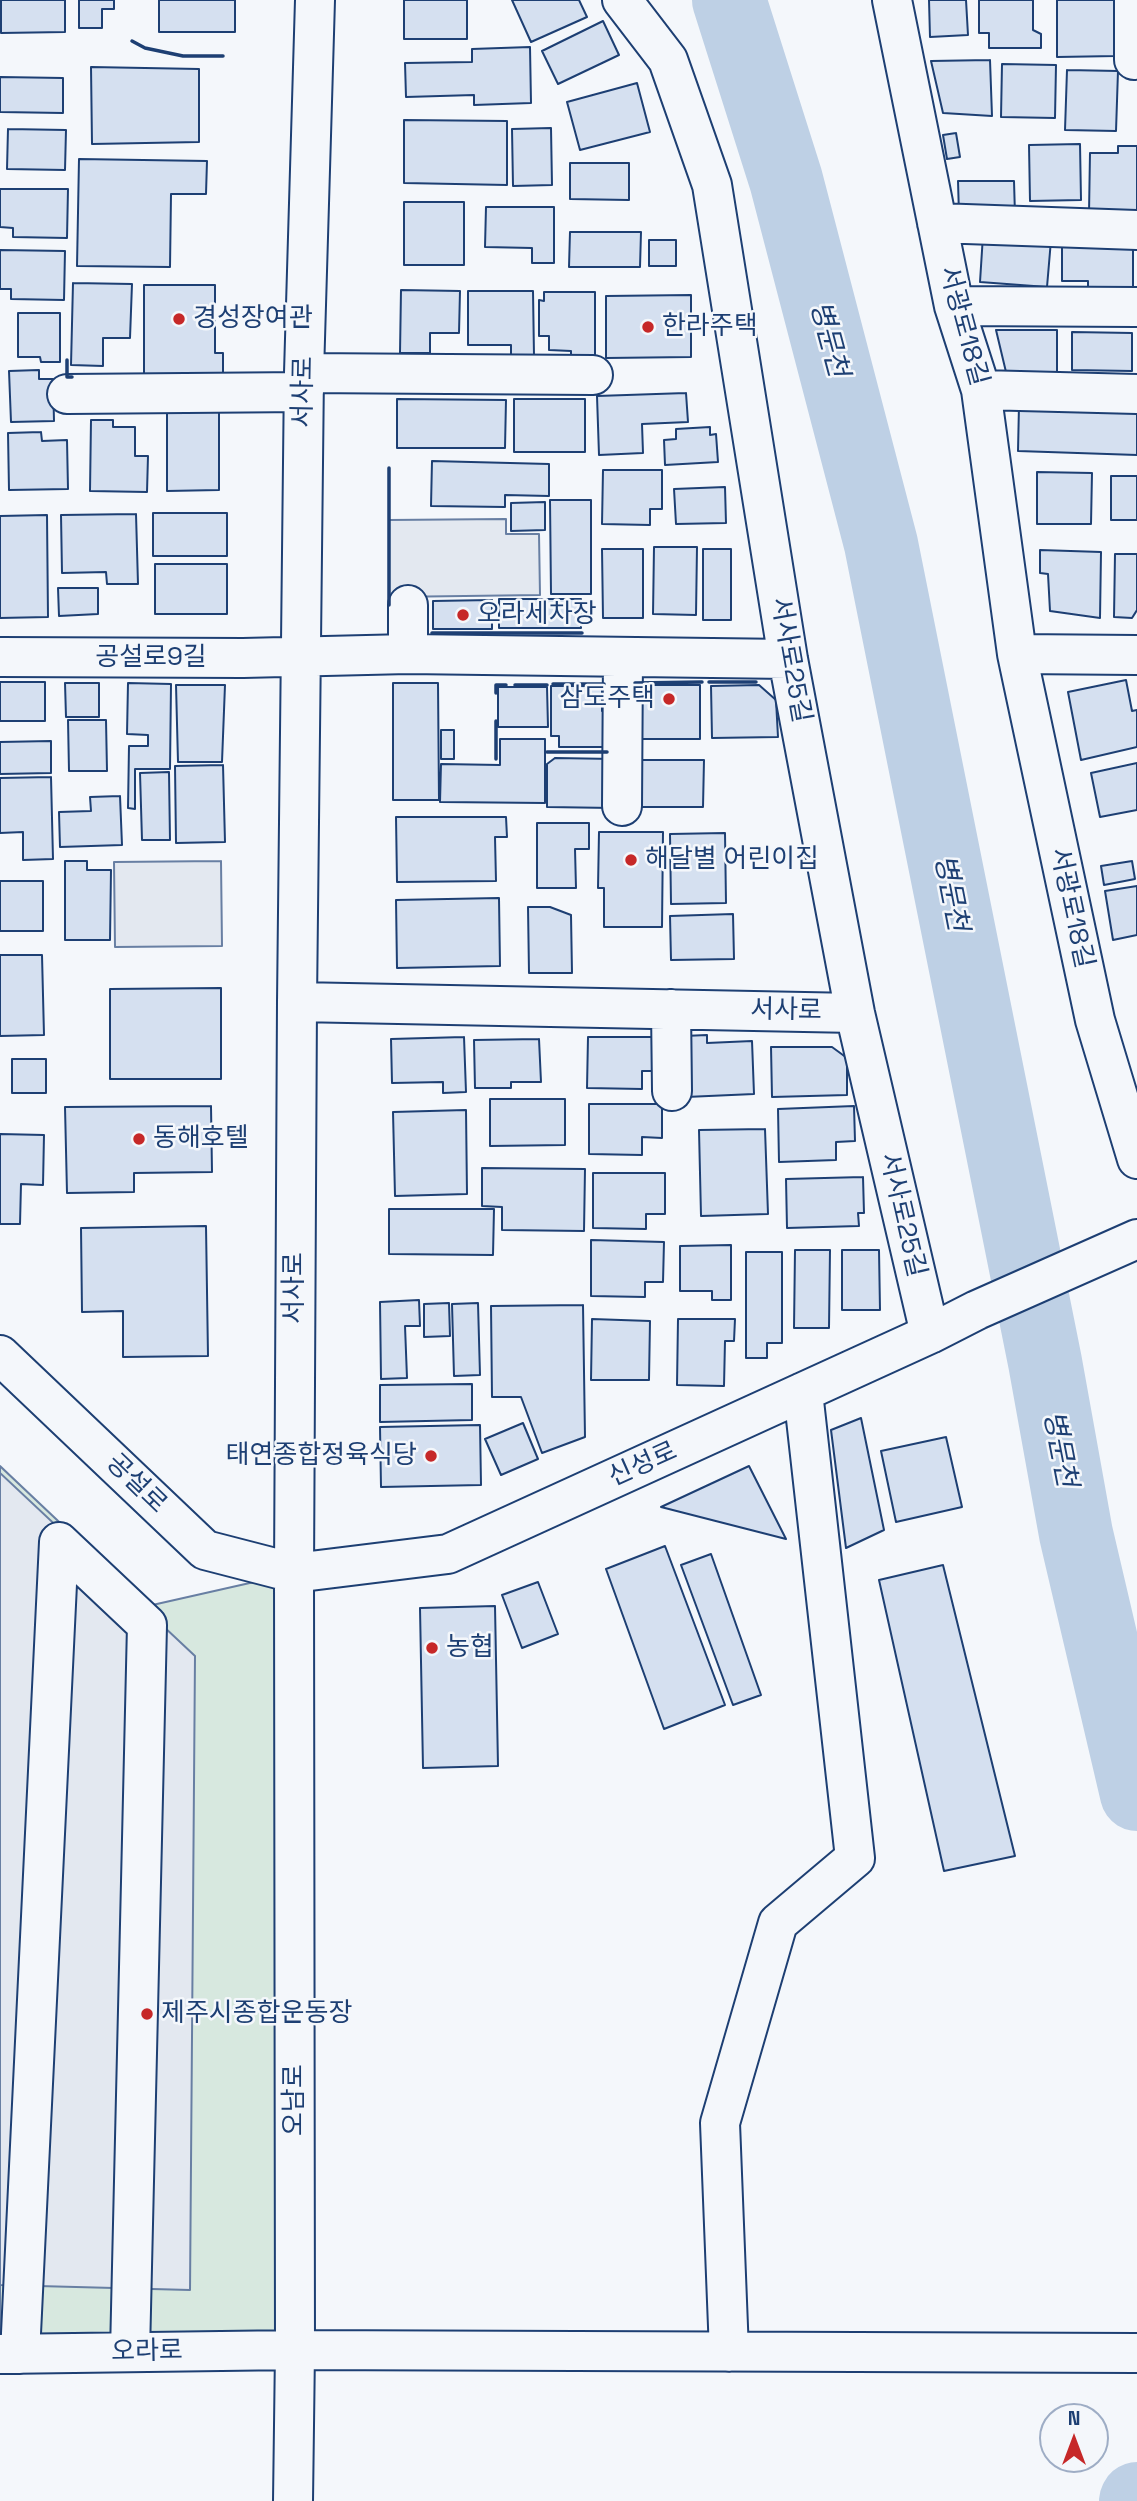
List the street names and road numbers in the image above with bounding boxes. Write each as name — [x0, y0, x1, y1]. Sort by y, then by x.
street label: 서광로18길 — [932, 263, 994, 389]
street label: 서사로 — [288, 356, 320, 428]
street label: 서사로25길 — [764, 595, 816, 725]
street label: 공설로9길 — [95, 642, 207, 674]
street label: 서광로18길 — [1043, 845, 1099, 971]
street label: 서사로 — [750, 995, 822, 1027]
street label: 서사로25길 — [873, 1150, 931, 1280]
street label: 서사로 — [279, 1252, 311, 1324]
street label: 신성로 — [604, 1436, 682, 1494]
street label: 공설로 — [99, 1448, 173, 1520]
street label: 오남로 — [279, 2064, 311, 2136]
street label: 오라로 — [111, 2336, 183, 2368]

